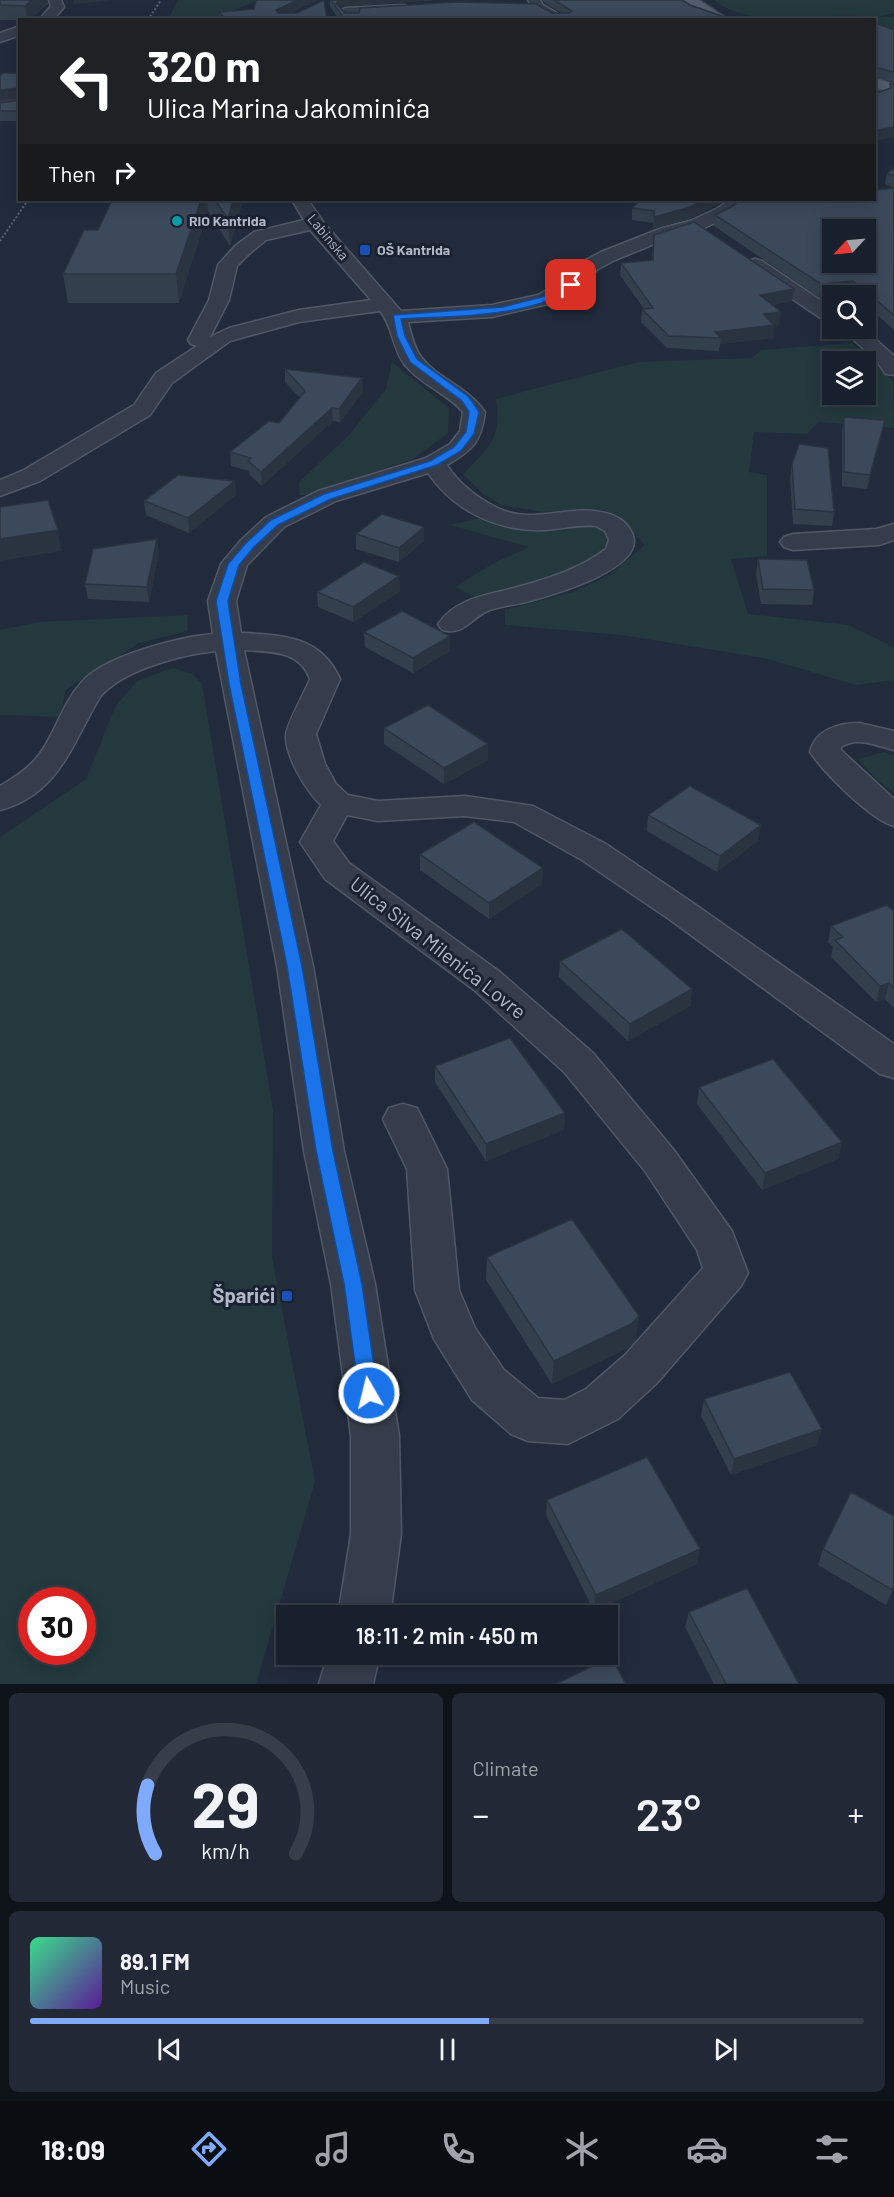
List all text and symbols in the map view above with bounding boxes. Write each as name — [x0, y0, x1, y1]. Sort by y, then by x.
text: 320 m — [147, 40, 261, 90]
icon: left — [48, 42, 126, 120]
text: Ulica Marina Jakominića — [147, 91, 430, 123]
icon: right — [108, 156, 141, 189]
text: Then — [48, 160, 96, 186]
street label: Labinska — [304, 210, 352, 263]
place label: RIO Kantrida — [189, 212, 266, 229]
marker: RIO Kantrida — [170, 214, 184, 228]
north arrow — [822, 219, 876, 273]
map controls — [822, 219, 876, 405]
place label: OŠ Kantrida — [377, 241, 450, 258]
marker: OŠ Kantrida — [358, 243, 372, 257]
pin — [545, 259, 596, 310]
icon: arrive — [554, 268, 587, 301]
button: search — [822, 285, 876, 339]
button: layers — [822, 351, 876, 405]
street label: Ulica Silva Milenića Lovre — [346, 871, 531, 1023]
place label: Šparići — [213, 1283, 275, 1307]
marker: Šparići — [280, 1289, 294, 1303]
position arrow — [337, 1361, 401, 1425]
speed limit sign: 30 — [18, 1587, 96, 1665]
text: 18:11 · 2 min · 450 m — [356, 1622, 538, 1648]
text: Climate — [473, 1756, 539, 1780]
text: 29 — [192, 1766, 260, 1840]
text: 23° — [636, 1786, 701, 1840]
text: − — [473, 1794, 489, 1834]
text: + — [848, 1794, 864, 1834]
text: km/h — [201, 1839, 250, 1864]
text: 89.1 FM — [120, 1948, 190, 1974]
text: Music — [120, 1974, 170, 1998]
icon: previous — [153, 2033, 186, 2066]
icon: pause — [431, 2033, 464, 2066]
icon: next — [709, 2033, 742, 2066]
icon: directions — [188, 2128, 230, 2170]
icon: music — [312, 2128, 354, 2170]
icon: phone — [437, 2128, 479, 2170]
icon: climate — [561, 2128, 603, 2170]
icon: car — [686, 2128, 728, 2170]
icon: filters — [811, 2128, 853, 2170]
text: 18:09 — [41, 2133, 105, 2165]

